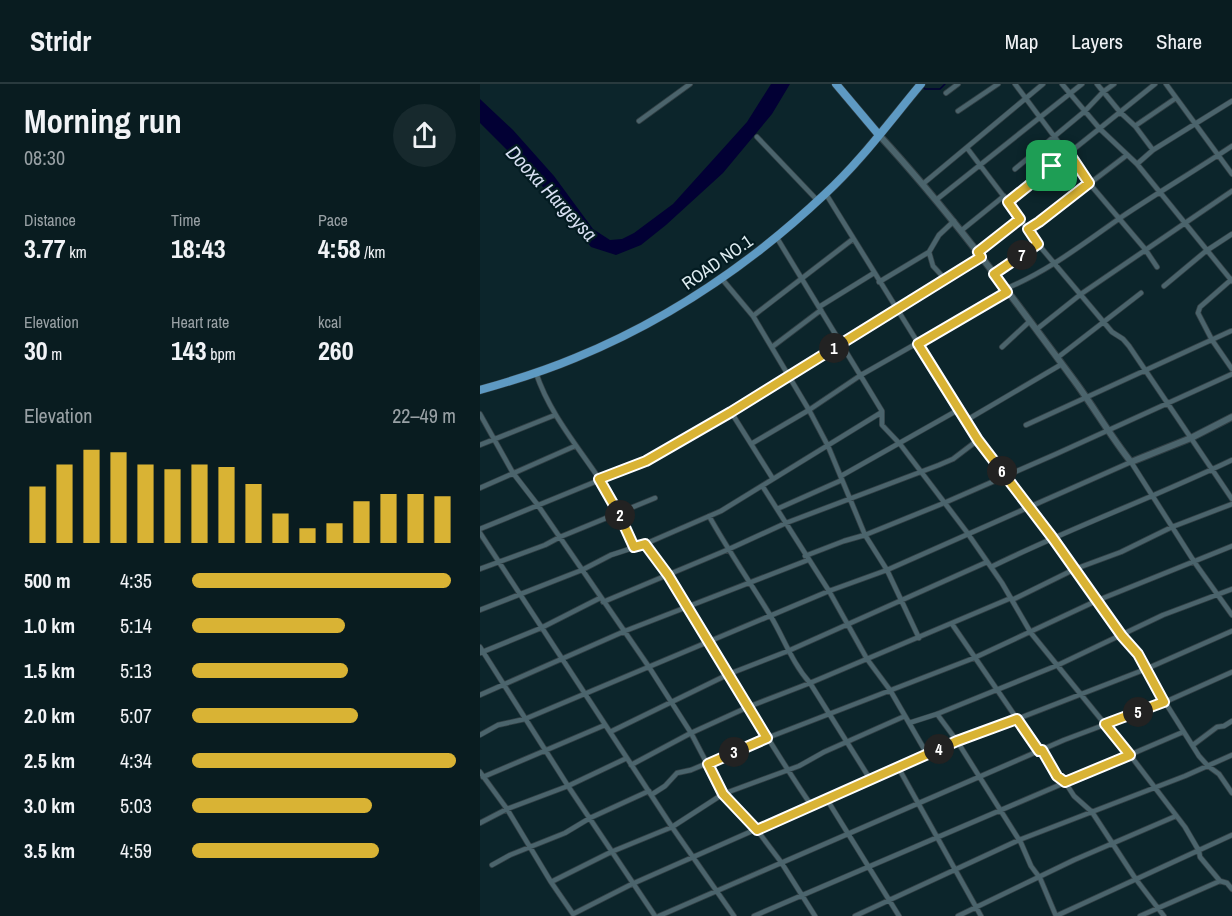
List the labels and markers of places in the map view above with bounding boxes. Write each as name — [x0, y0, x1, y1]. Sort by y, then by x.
pin — [1026, 140, 1077, 191]
pin: 7 — [1007, 240, 1037, 270]
pin: 1 — [819, 333, 849, 363]
pin: 6 — [987, 456, 1017, 486]
pin: 2 — [605, 500, 635, 530]
pin: 5 — [1123, 697, 1153, 727]
pin: 4 — [924, 734, 954, 764]
pin: 3 — [719, 737, 749, 767]

